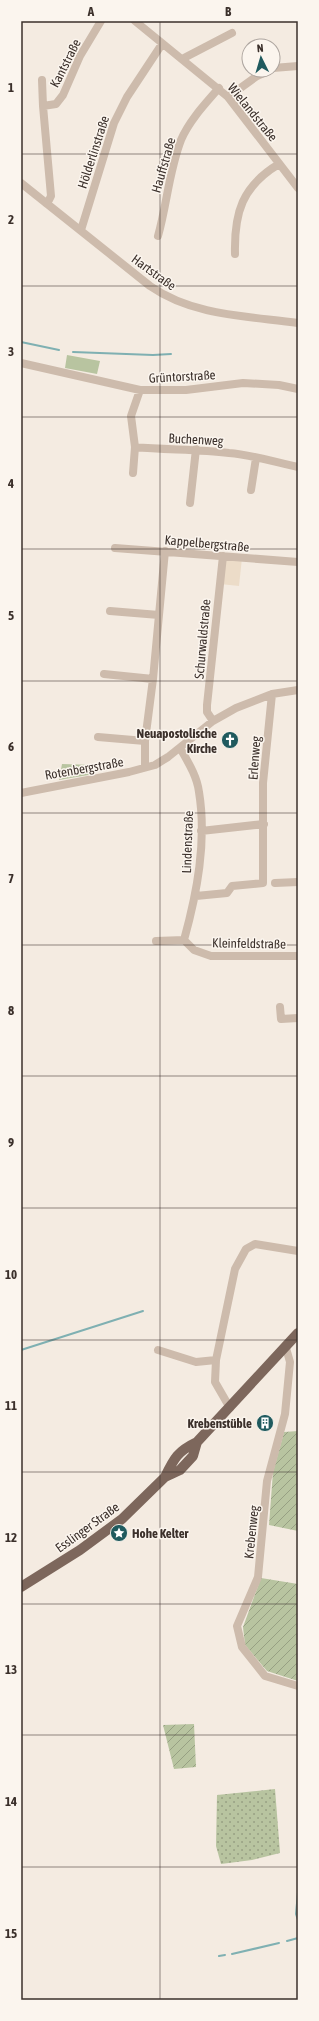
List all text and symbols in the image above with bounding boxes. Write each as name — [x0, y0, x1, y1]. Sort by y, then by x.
text: A — [87, 4, 95, 19]
text: B — [225, 4, 232, 19]
street label: Kantstraße — [47, 36, 84, 90]
north arrow — [241, 38, 281, 78]
text: N — [256, 42, 264, 54]
text: 1 — [8, 80, 14, 95]
street label: Wielandstraße — [225, 80, 281, 144]
street label: Hölderlinstraße — [75, 114, 112, 190]
street label: Hauffstraße — [148, 136, 179, 195]
text: 2 — [8, 212, 14, 227]
street label: Hartstraße — [129, 251, 179, 294]
text: 3 — [8, 344, 14, 359]
street label: Grüntorstraße — [148, 367, 216, 386]
street label: Buchenweg — [168, 431, 224, 448]
text: 4 — [7, 476, 14, 491]
street label: Kappelbergstraße — [164, 532, 250, 555]
street label: Schurwaldstraße — [192, 599, 213, 679]
text: 5 — [8, 608, 14, 623]
place label: Neuapostolische Kirche — [136, 726, 217, 756]
church icon: Neuapostolische Kirche — [220, 730, 240, 750]
street label: Erlenweg — [245, 735, 264, 781]
text: 6 — [8, 739, 14, 754]
street label: Rotenbergstraße — [44, 754, 125, 783]
street label: Lindenstraße — [179, 810, 196, 874]
text: 7 — [8, 871, 14, 886]
street label: Kleinfeldstraße — [212, 935, 286, 952]
text: 8 — [8, 1003, 14, 1018]
text: 9 — [8, 1135, 14, 1150]
text: 10 — [5, 1267, 17, 1282]
text: 11 — [5, 1398, 17, 1413]
building icon: Krebenstüble — [255, 1413, 275, 1433]
place label: Krebenstüble — [188, 1416, 252, 1431]
street label: Esslinger Straße — [52, 1499, 122, 1556]
street label: Krebenweg — [241, 1504, 262, 1559]
place icon: Hohe Kelter — [109, 1523, 129, 1543]
place label: Hohe Kelter — [132, 1526, 190, 1541]
text: 12 — [5, 1530, 17, 1545]
text: 13 — [5, 1662, 17, 1677]
text: 14 — [5, 1794, 17, 1809]
text: 15 — [5, 1926, 17, 1941]

